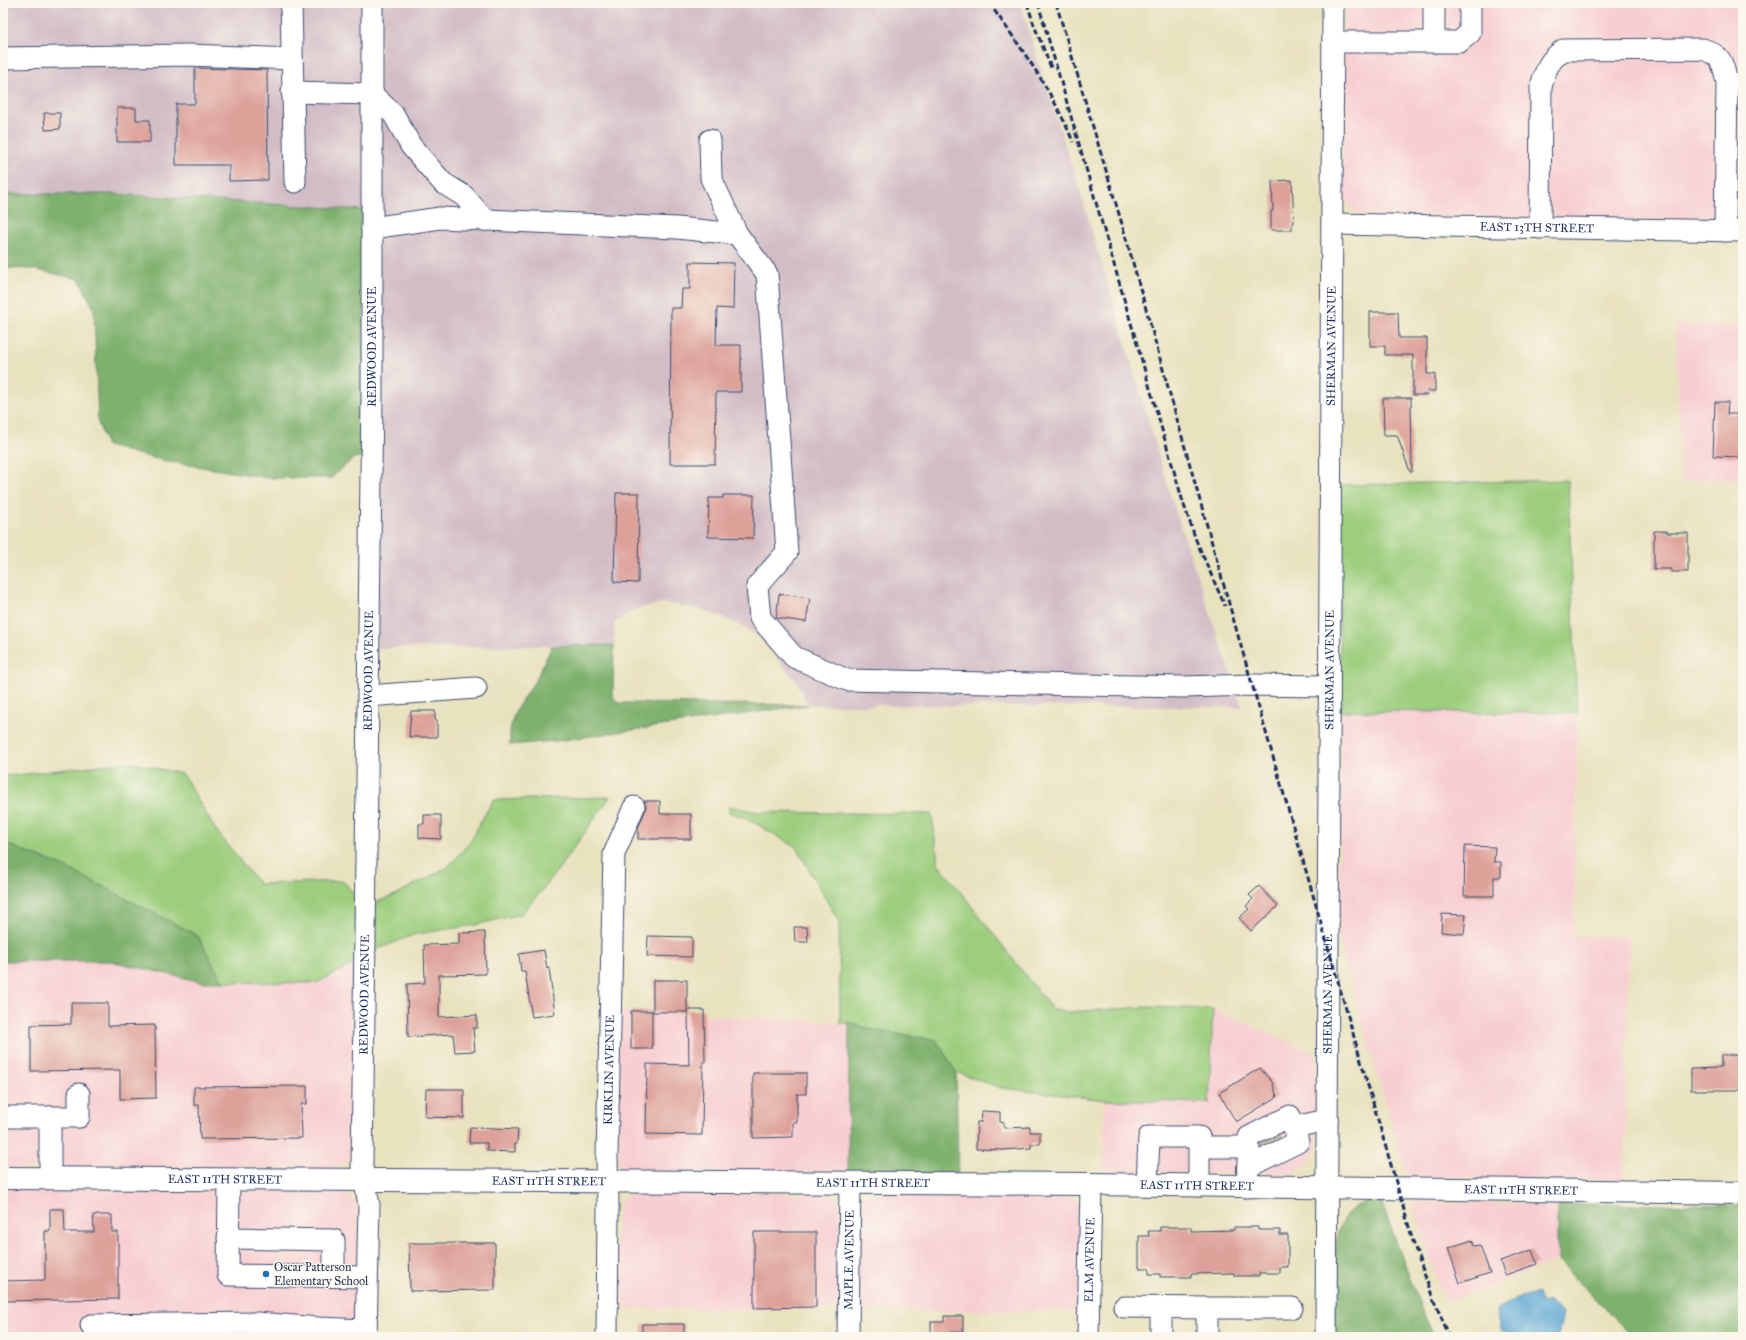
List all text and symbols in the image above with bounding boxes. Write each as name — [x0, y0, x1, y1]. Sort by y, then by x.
street label: EAST 13TH STREET — [1480, 220, 1594, 235]
street label: REDWOOD AVENUE — [365, 286, 379, 407]
street label: SHERMAN AVENUE — [1324, 286, 1339, 406]
street label: REDWOOD AVENUE — [361, 610, 376, 731]
street label: SHERMAN AVENUE — [1322, 610, 1337, 730]
street label: REDWOOD AVENUE — [356, 934, 372, 1055]
street label: SHERMAN AVENUE — [1320, 934, 1335, 1054]
street label: KIRKLIN AVENUE — [601, 1015, 617, 1125]
street label: EAST 11TH STREET — [168, 1172, 282, 1187]
street label: EAST 11TH STREET — [492, 1174, 606, 1188]
street label: EAST 11TH STREET — [816, 1175, 930, 1190]
street label: EAST 11TH STREET — [1140, 1178, 1254, 1193]
street label: EAST 11TH STREET — [1464, 1182, 1578, 1198]
street label: MAPLE AVENUE — [841, 1210, 857, 1310]
street label: ELM AVENUE — [1082, 1217, 1097, 1303]
place label: Oscar Patterson Elementary School — [274, 1260, 369, 1288]
marker: Oscar Patterson Elementary School — [261, 1269, 271, 1279]

